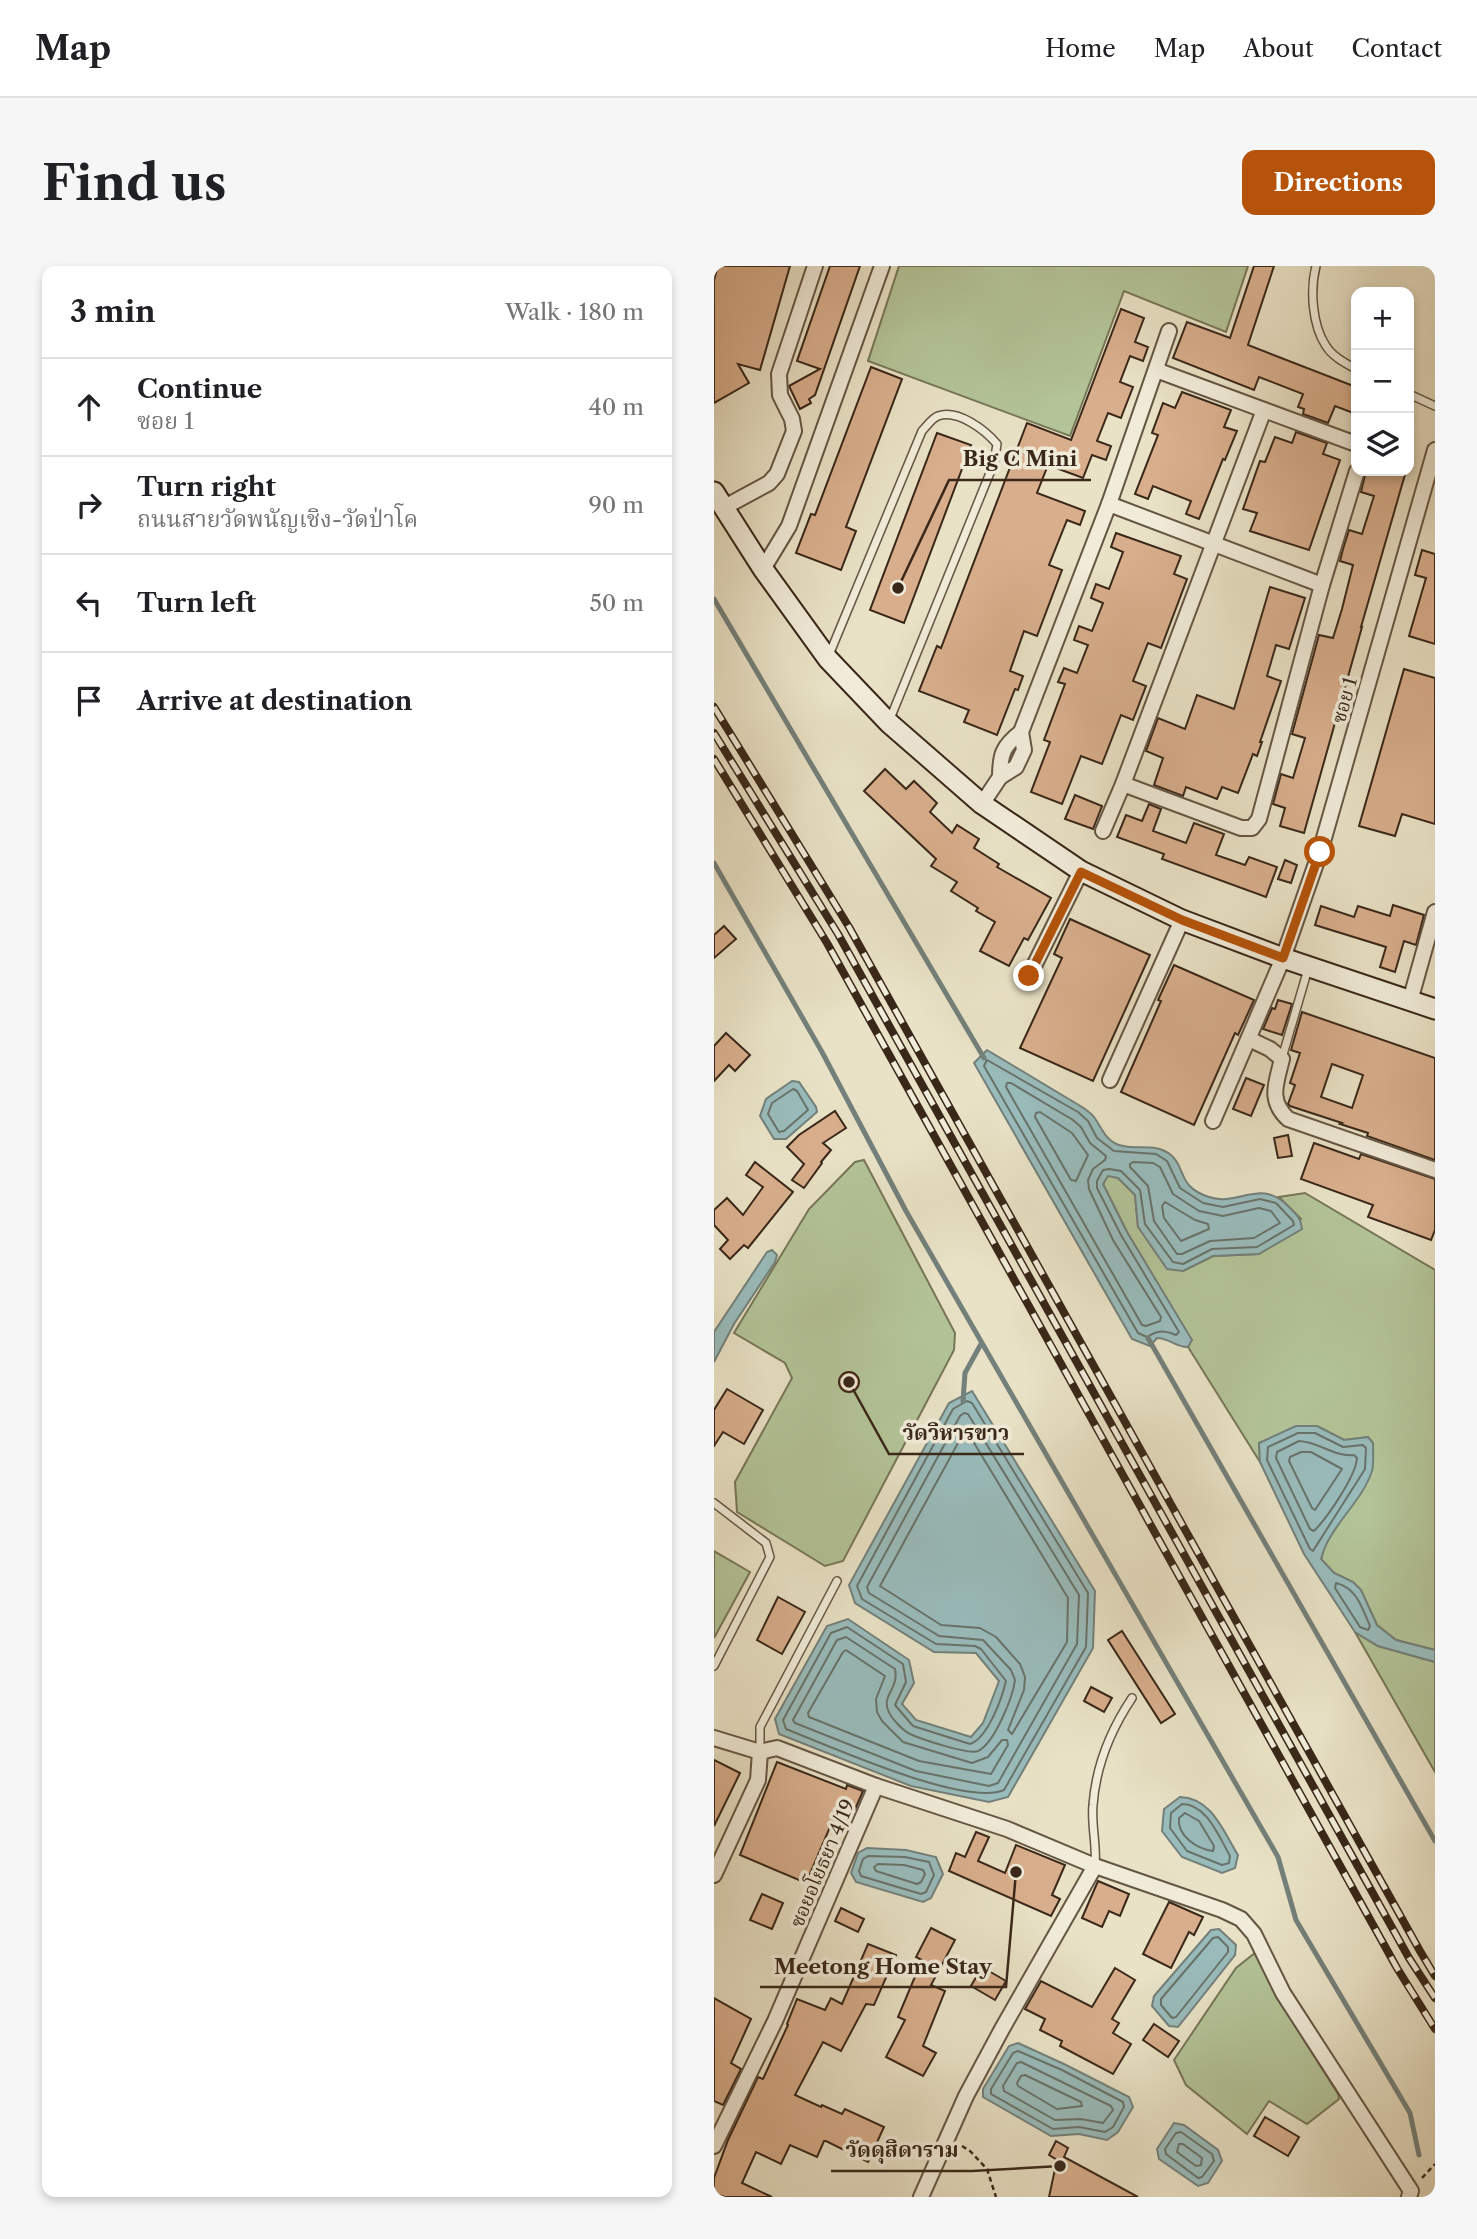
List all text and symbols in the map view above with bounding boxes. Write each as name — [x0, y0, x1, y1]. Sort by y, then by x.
text: Map — [35, 28, 111, 69]
text: Home — [1045, 34, 1116, 63]
text: Map — [1154, 34, 1205, 63]
text: About — [1243, 34, 1314, 63]
text: Contact — [1352, 34, 1442, 63]
button: Directions — [1242, 150, 1435, 215]
text: Find us — [42, 152, 226, 213]
map controls — [1351, 287, 1414, 476]
button: + — [1351, 287, 1414, 350]
text: 3 min — [70, 293, 156, 330]
text: Walk · 180 m — [505, 298, 644, 326]
button: − — [1351, 350, 1414, 413]
text: Continue — [137, 373, 262, 405]
icon: ahead — [70, 388, 108, 426]
text: 40 m — [589, 393, 644, 421]
text: ซอย 1 — [137, 407, 194, 435]
button: layers — [1351, 413, 1414, 476]
callout: Big C Mini — [949, 438, 1091, 480]
text: Big C Mini — [963, 446, 1078, 471]
text: Turn right — [137, 471, 276, 503]
icon: right — [70, 486, 108, 524]
text: 90 m — [588, 491, 644, 519]
text: ถนนสายวัดพนัญเชิง-วัดป่าโค — [137, 505, 418, 533]
icon: left — [70, 584, 108, 622]
text: Turn left — [137, 587, 256, 619]
text: 50 m — [589, 589, 644, 617]
street label: ซอย 1 — [1327, 674, 1362, 726]
icon: arrive — [70, 682, 108, 720]
text: Arrive at destination — [137, 685, 412, 717]
route start — [1304, 836, 1335, 867]
route end — [1013, 960, 1044, 991]
callout: วัดวิหารขาว — [889, 1412, 1024, 1454]
text: วัดวิหารขาว — [903, 1420, 1009, 1445]
street label: ซอยอโยธยา 4/19 — [782, 1794, 860, 1931]
callout: Meetong Home Stay — [760, 1945, 1006, 1987]
text: Meetong Home Stay — [774, 1954, 993, 1979]
callout: วัดดุสิดาราม — [831, 2129, 972, 2171]
text: วัดดุสิดาราม — [846, 2137, 958, 2164]

